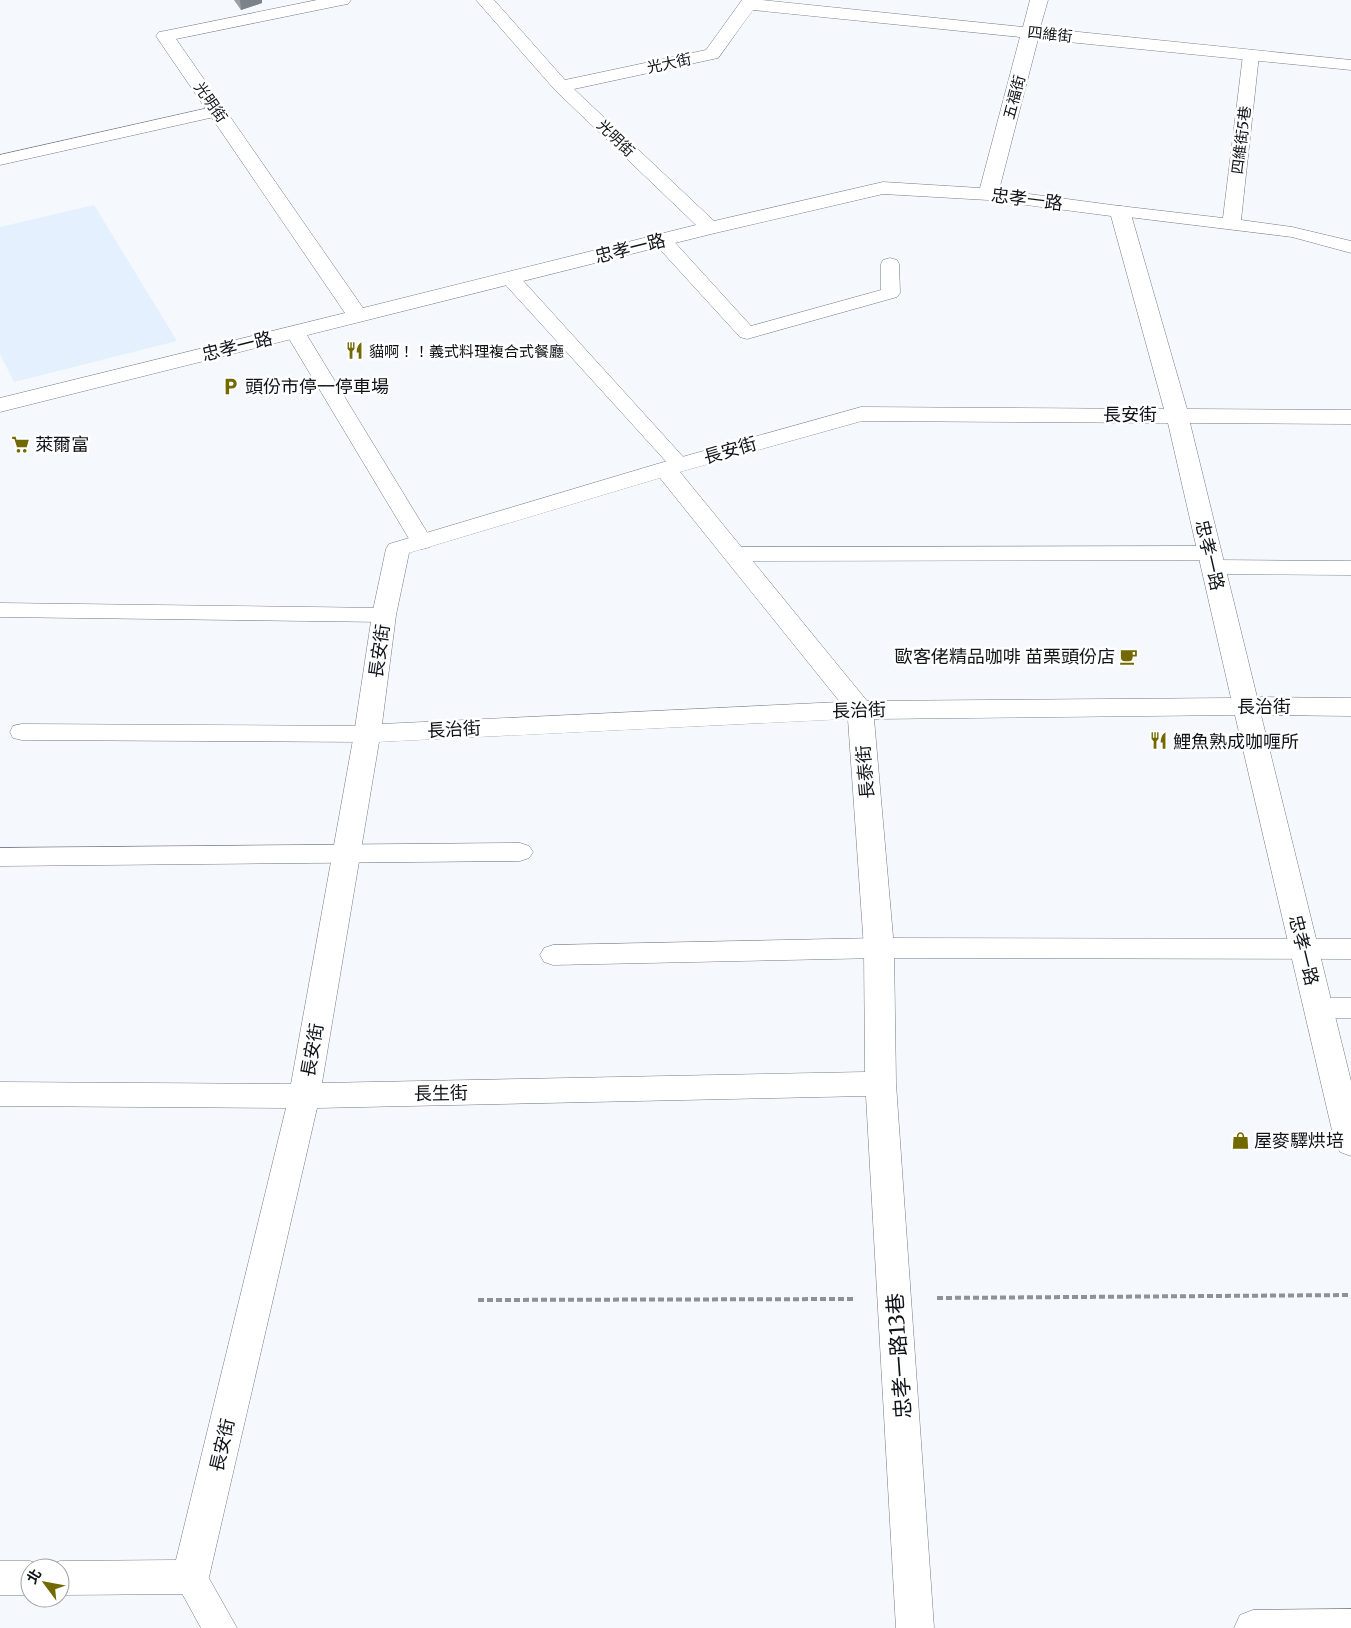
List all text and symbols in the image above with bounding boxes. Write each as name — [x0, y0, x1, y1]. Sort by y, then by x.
street label: 四維街 — [1027, 22, 1073, 46]
street label: 光大街 — [645, 49, 693, 77]
street label: 五福街 — [999, 73, 1029, 121]
street label: 光明街 — [190, 78, 232, 126]
street label: 四維街5巷 — [1227, 105, 1255, 175]
street label: 光明街 — [593, 116, 639, 160]
street label: 忠孝一路 — [990, 183, 1064, 215]
street label: 忠孝一路 — [592, 228, 668, 268]
street label: 忠孝一路 — [199, 326, 275, 366]
restaurant icon: 貓啊！！義式料理複合式餐廳 — [345, 341, 365, 361]
place label: 貓啊！！義式料理複合式餐廳 — [369, 342, 564, 361]
place label: 頭份市停一停車場 — [245, 375, 389, 398]
parking icon: 頭份市停一停車場 — [221, 376, 241, 396]
street label: 長安街 — [1103, 403, 1157, 426]
street label: 長安街 — [701, 432, 759, 468]
place label: 萊爾富 — [35, 433, 89, 456]
supermarket icon: 萊爾富 — [11, 434, 31, 454]
street label: 忠孝一路 — [1191, 517, 1229, 593]
street label: 長安街 — [364, 623, 394, 679]
place label: 歐客佬精品咖啡 苗栗頭份店 — [895, 645, 1115, 668]
cafe icon: 歐客佬精品咖啡 苗栗頭份店 — [1119, 646, 1139, 666]
street label: 長治街 — [1237, 695, 1291, 718]
street label: 長治街 — [832, 698, 886, 722]
street label: 長治街 — [426, 716, 482, 742]
place label: 鯉魚熟成咖喱所 — [1173, 730, 1299, 753]
restaurant icon: 鯉魚熟成咖喱所 — [1149, 731, 1169, 751]
street label: 長泰街 — [851, 744, 879, 800]
street label: 忠孝一路 — [1284, 912, 1324, 988]
street label: 長安街 — [296, 1021, 328, 1079]
street label: 長生街 — [414, 1081, 468, 1105]
place label: 屋麥驛烘培 — [1254, 1129, 1344, 1152]
shop icon: 屋麥驛烘培 — [1230, 1130, 1250, 1150]
street label: 忠孝一路13巷 — [881, 1292, 917, 1420]
street label: 長安街 — [205, 1416, 239, 1474]
north arrow — [20, 1558, 70, 1608]
text: 北 — [23, 1565, 45, 1587]

